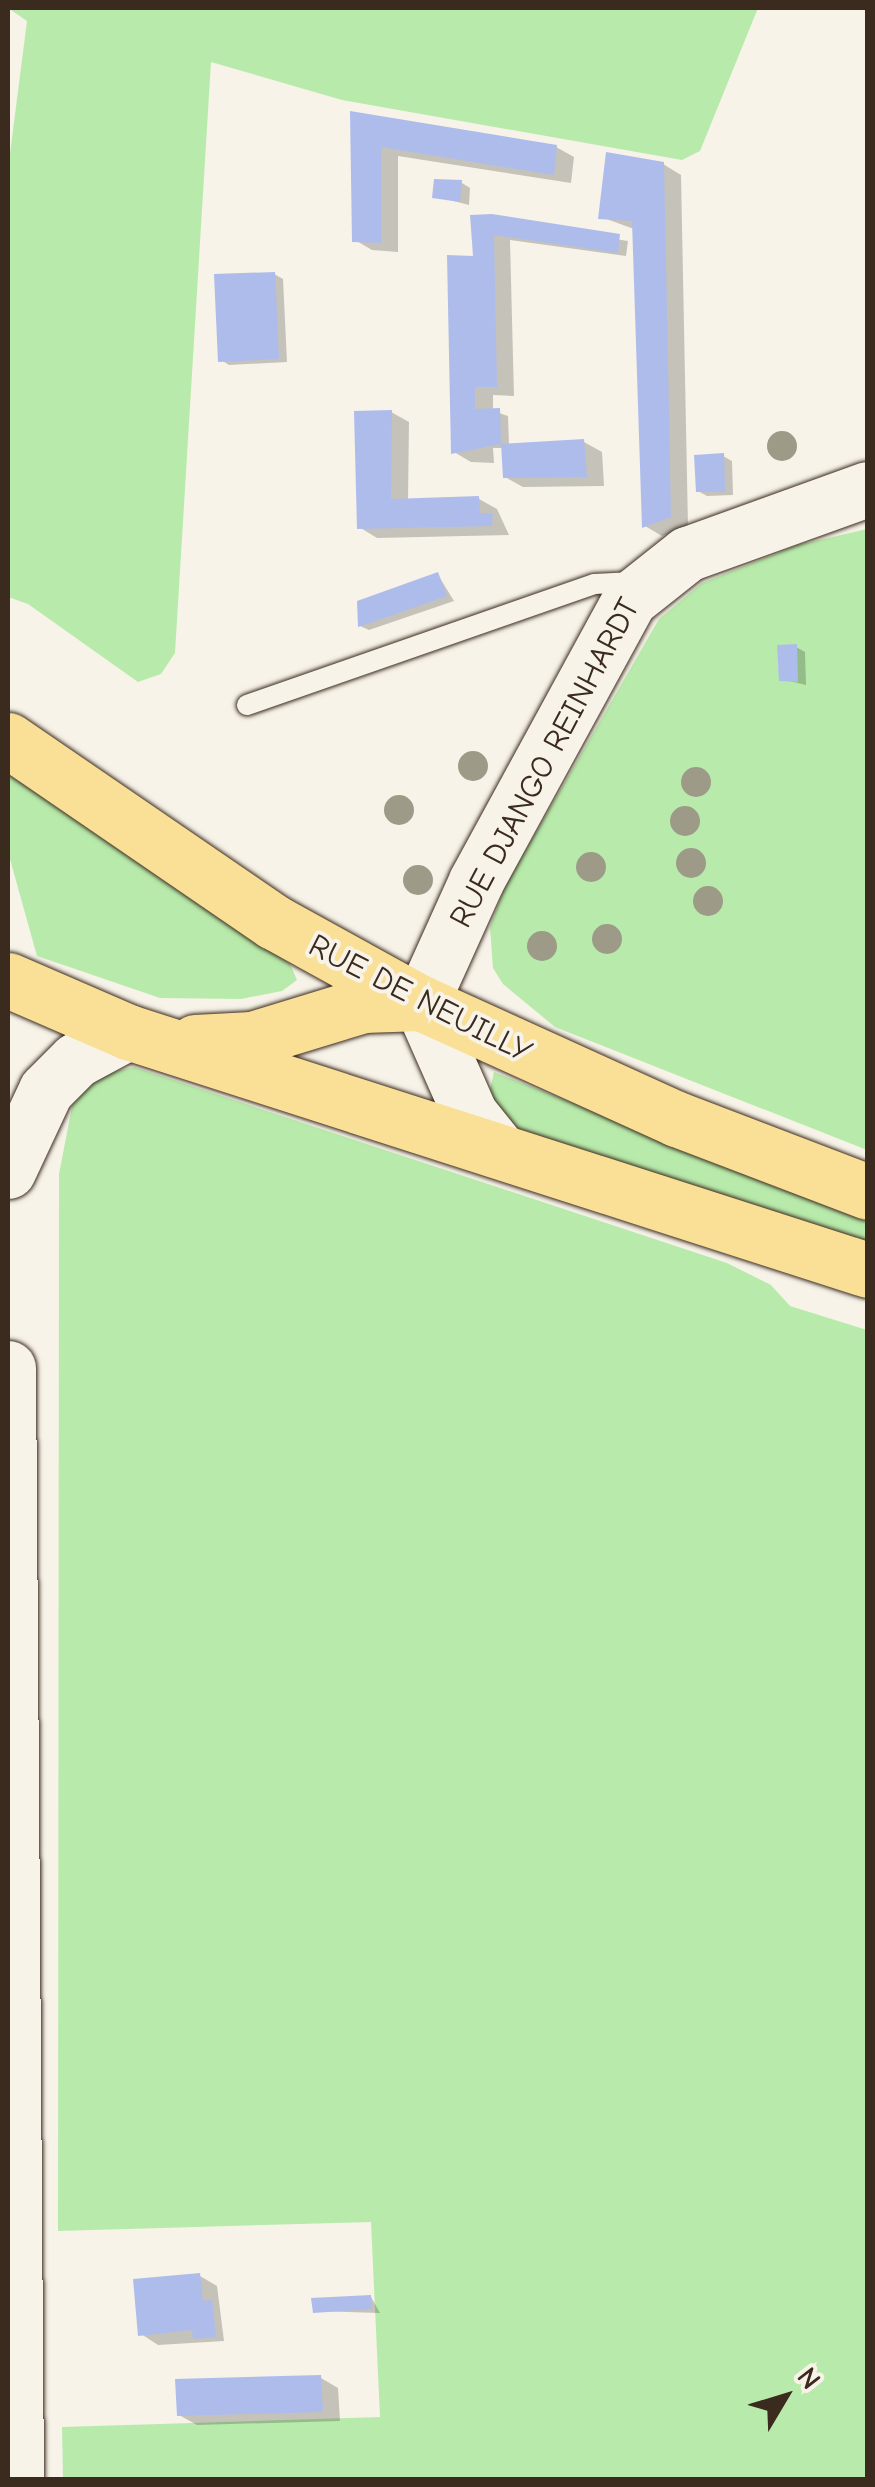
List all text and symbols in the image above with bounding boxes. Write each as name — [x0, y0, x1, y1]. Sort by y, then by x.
street label: RUE DJANGO REINHARDT — [442, 592, 648, 934]
street label: RUE DE NEUILLY — [302, 926, 538, 1072]
north arrow — [735, 2347, 835, 2447]
text: N — [790, 2361, 827, 2396]

